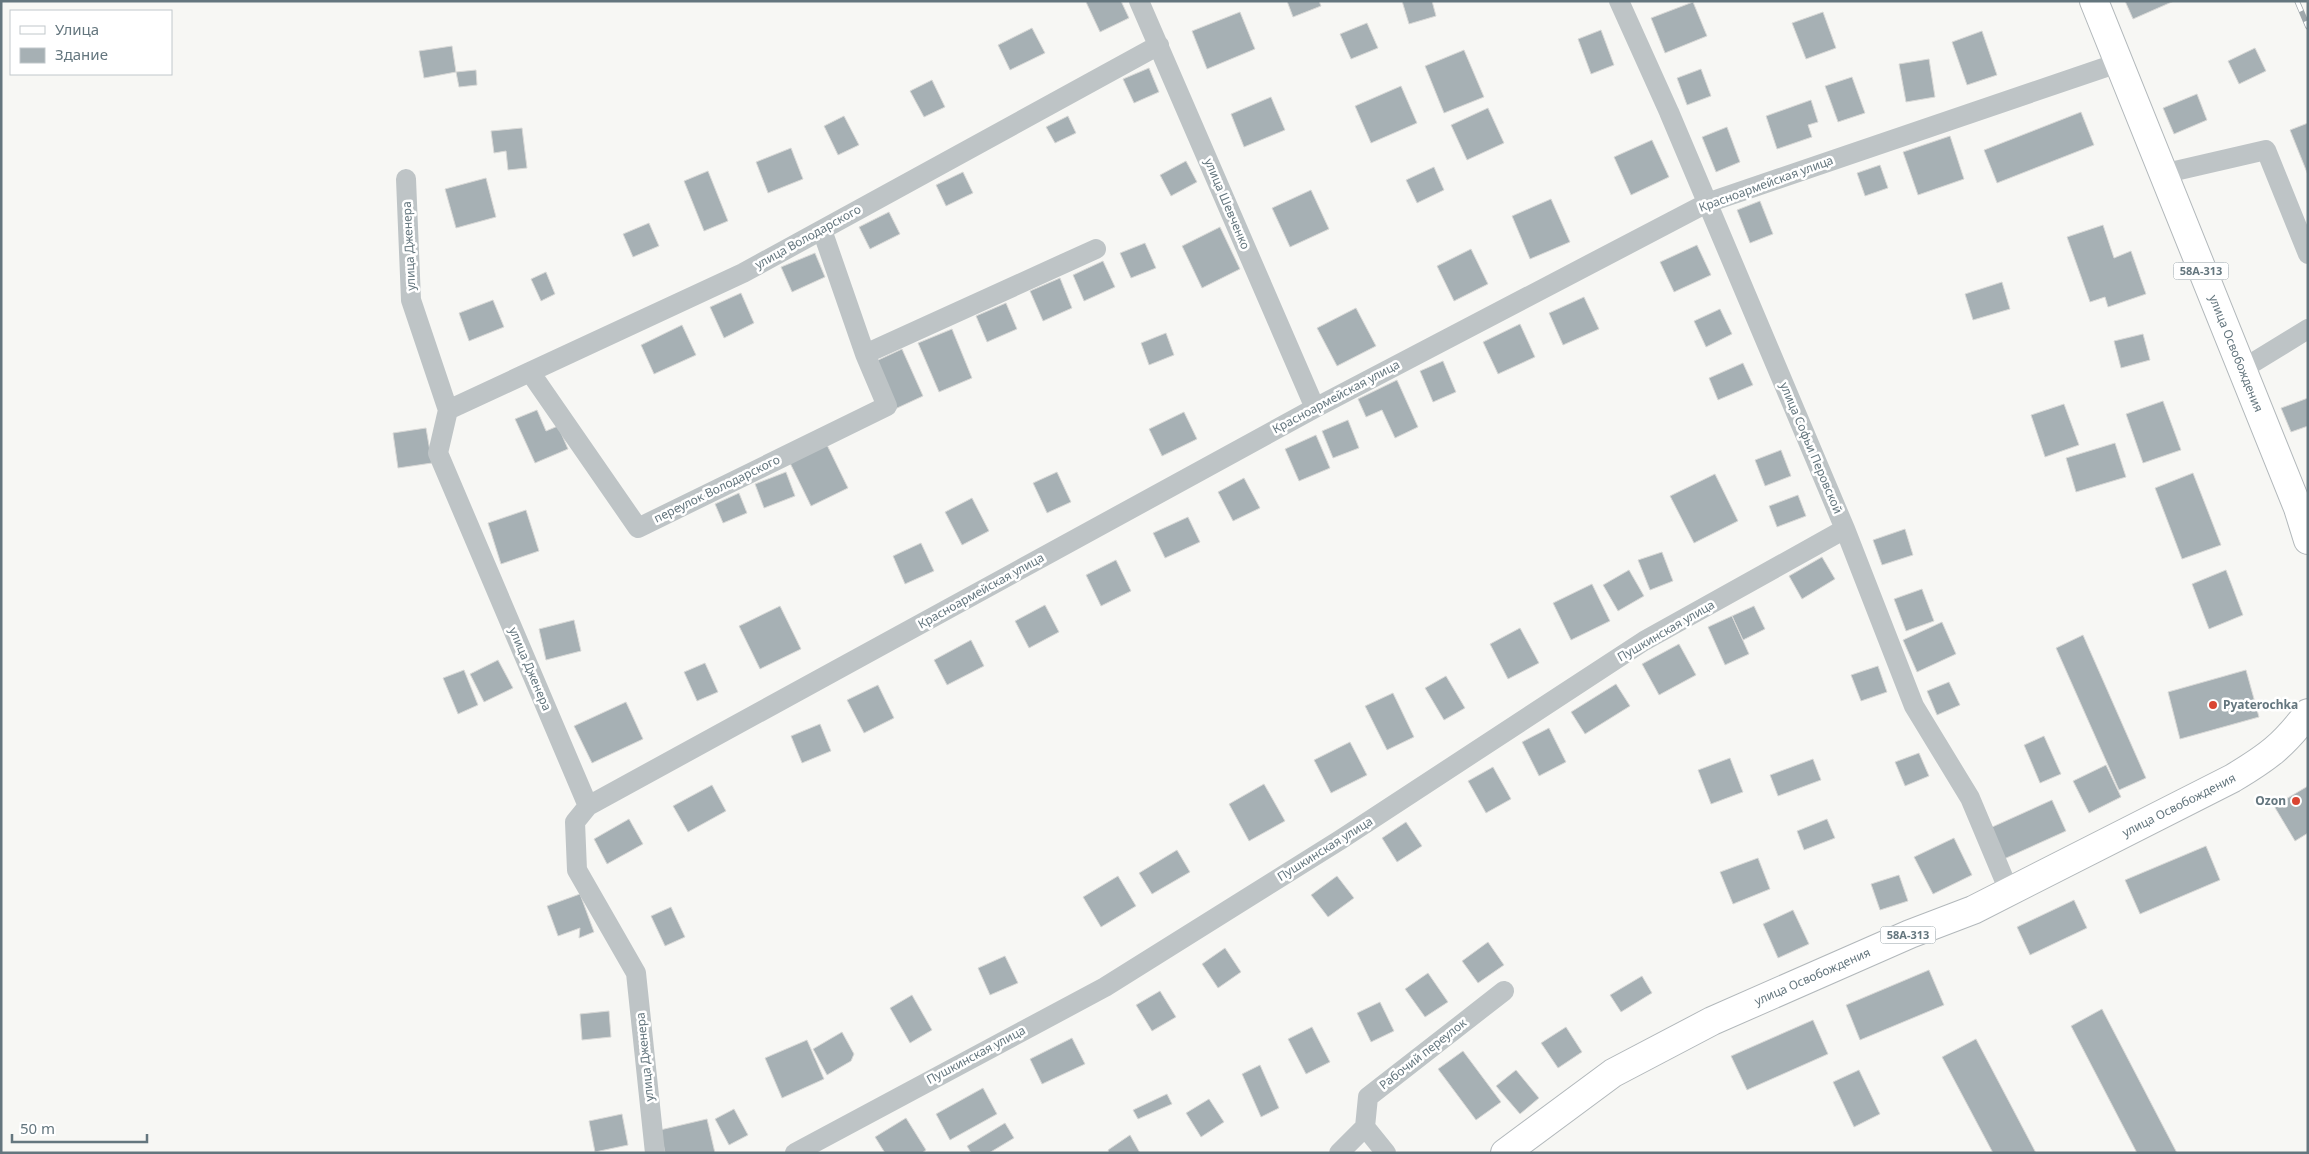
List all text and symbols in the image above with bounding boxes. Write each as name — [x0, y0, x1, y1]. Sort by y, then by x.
legend — [10, 10, 172, 75]
text: Улица — [55, 19, 99, 39]
text: Здание — [55, 44, 108, 64]
street label: Красноармейская улица — [1696, 151, 1835, 216]
street label: улица Шевченко — [1201, 156, 1254, 252]
street label: улица Володарского — [752, 200, 864, 273]
street label: улица Дженера — [398, 201, 419, 291]
road number: 58А-313 — [2174, 262, 2228, 280]
street label: улица Освобождения — [2205, 292, 2268, 415]
street label: Красноармейская улица — [1269, 356, 1402, 437]
street label: улица Софьи Перовской — [1776, 380, 1847, 516]
street label: переулок Володарского — [651, 451, 783, 526]
street label: Красноармейская улица — [915, 549, 1047, 632]
street label: Пушкинская улица — [1614, 596, 1717, 665]
street label: улица Дженера — [505, 624, 556, 713]
place label: Pyaterochka — [2223, 696, 2298, 713]
marker: Pyaterochka — [2207, 699, 2219, 711]
street label: улица Освобождения — [2119, 769, 2238, 841]
place label: Ozon — [2255, 792, 2286, 809]
marker: Ozon — [2290, 795, 2302, 807]
street label: Пушкинская улица — [1274, 812, 1376, 885]
road number: 58А-313 — [1880, 926, 1936, 944]
street label: улица Освобождения — [1752, 943, 1873, 1009]
street label: улица Дженера — [631, 1012, 658, 1102]
street label: Рабочий переулок — [1376, 1014, 1470, 1093]
street label: Пушкинская улица — [923, 1021, 1028, 1088]
scale bar — [12, 1112, 148, 1144]
text: 50 m — [20, 1118, 55, 1138]

